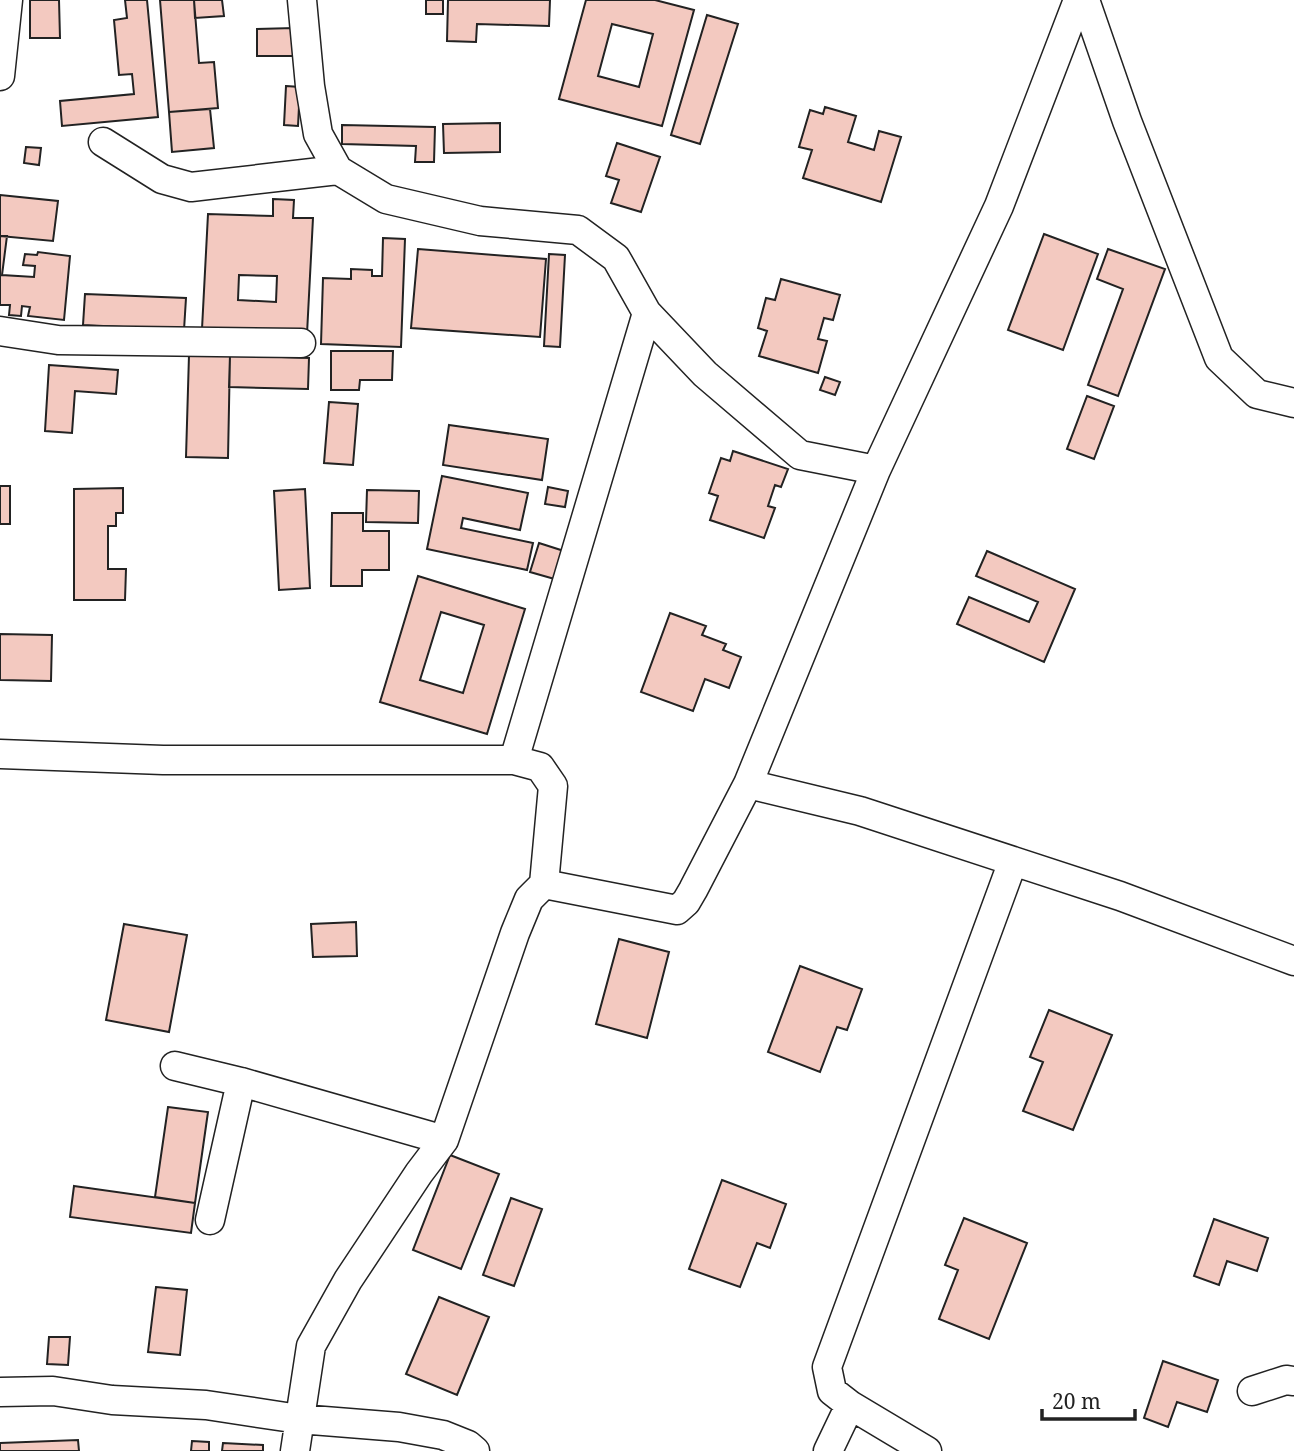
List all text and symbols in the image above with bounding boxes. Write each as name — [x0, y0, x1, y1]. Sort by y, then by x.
scale bar — [1042, 1378, 1135, 1422]
text: 20 m — [1052, 1387, 1101, 1415]

